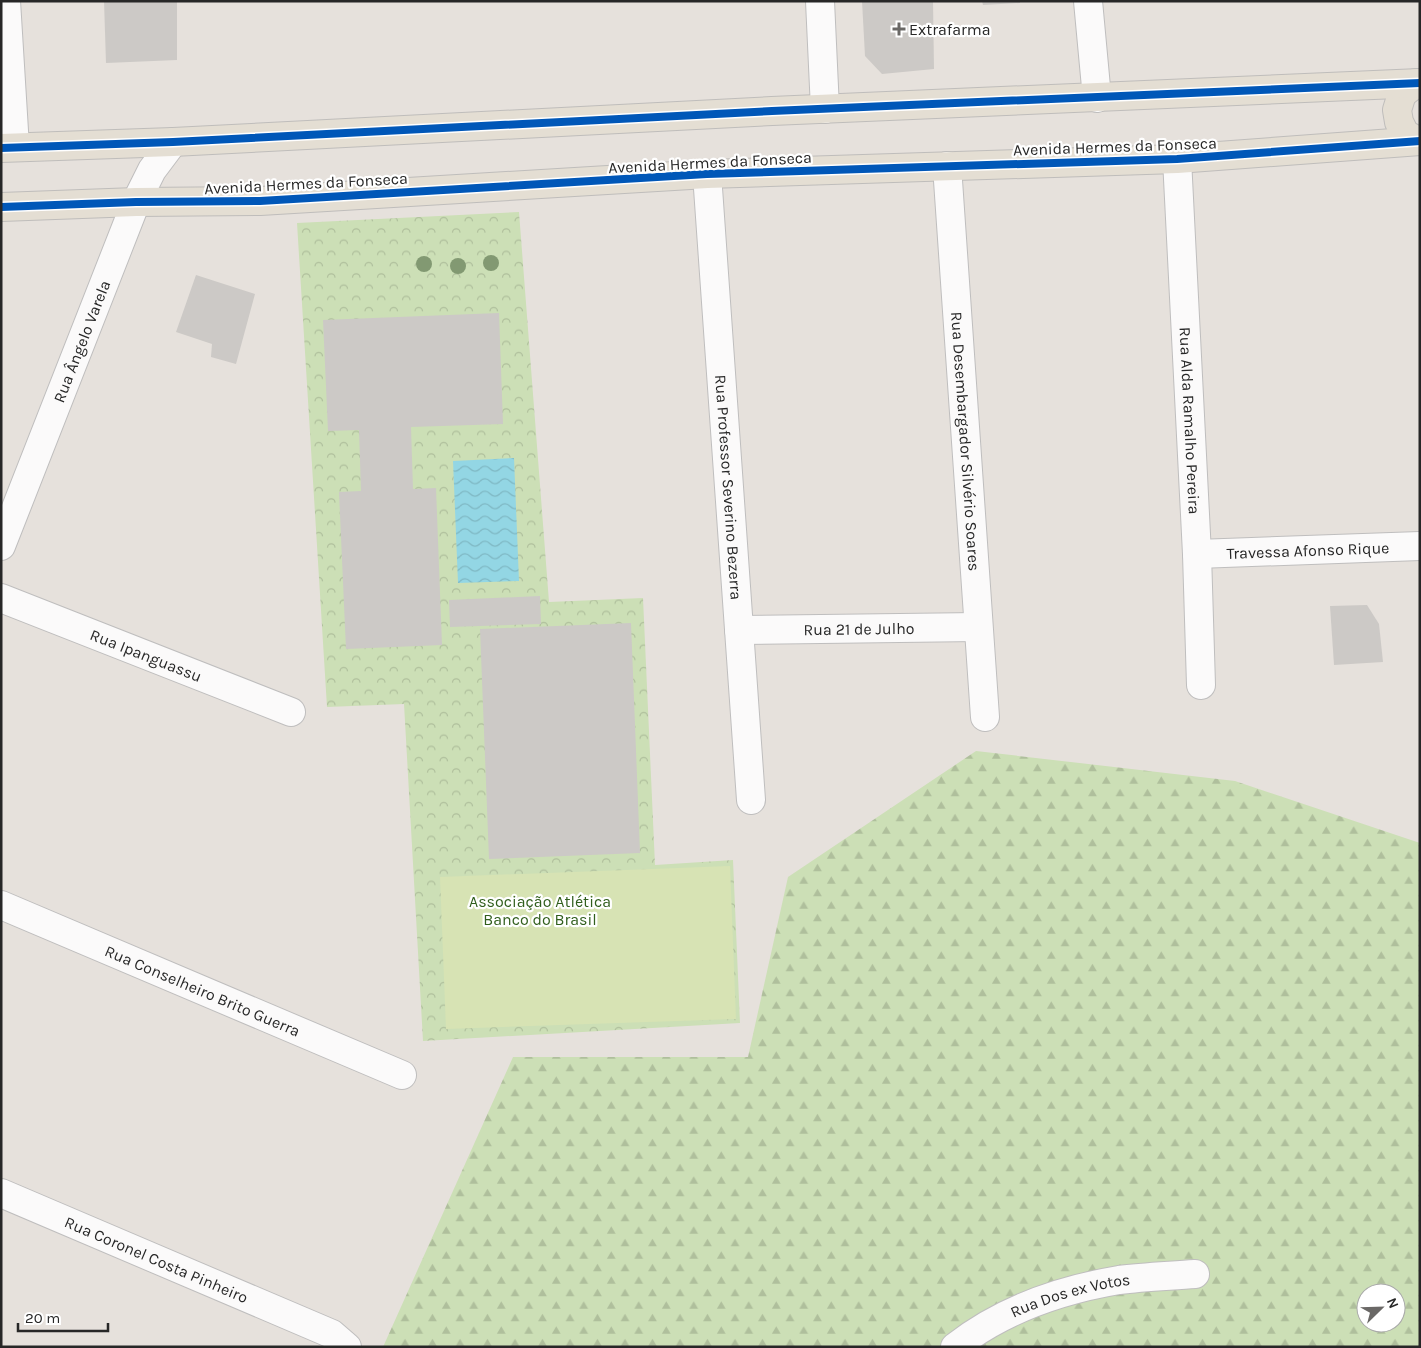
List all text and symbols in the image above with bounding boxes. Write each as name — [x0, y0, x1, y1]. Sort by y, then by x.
place label: Extrafarma — [909, 20, 991, 39]
marker: Extrafarma — [893, 23, 905, 35]
street label: Avenida Hermes da Fonseca — [1013, 133, 1217, 160]
street label: Avenida Hermes da Fonseca — [608, 148, 812, 177]
street label: Avenida Hermes da Fonseca — [204, 169, 408, 198]
street label: Rua Ângelo Varela — [49, 277, 114, 405]
street label: Rua Desembargador Silvério Soares — [947, 311, 984, 572]
street label: Rua Alda Ramalho Pereira — [1176, 327, 1204, 515]
street label: Rua Professor Severino Bezerra — [711, 374, 746, 601]
street label: Travessa Afonso Rique — [1226, 538, 1390, 563]
street label: Rua 21 de Julho — [803, 619, 915, 639]
street label: Rua Ipanguassu — [87, 625, 205, 686]
park label: Associação Atlética Banco do Brasil — [469, 892, 611, 929]
street label: Rua Conselheiro Brito Guerra — [102, 941, 303, 1041]
street label: Rua Coronel Costa Pinheiro — [62, 1212, 251, 1307]
street label: Rua Dos ex Votos — [1007, 1270, 1131, 1322]
north arrow — [1356, 1283, 1406, 1333]
text: N — [1383, 1295, 1402, 1311]
scale bar — [18, 1300, 108, 1332]
text: 20 m — [25, 1309, 60, 1327]

